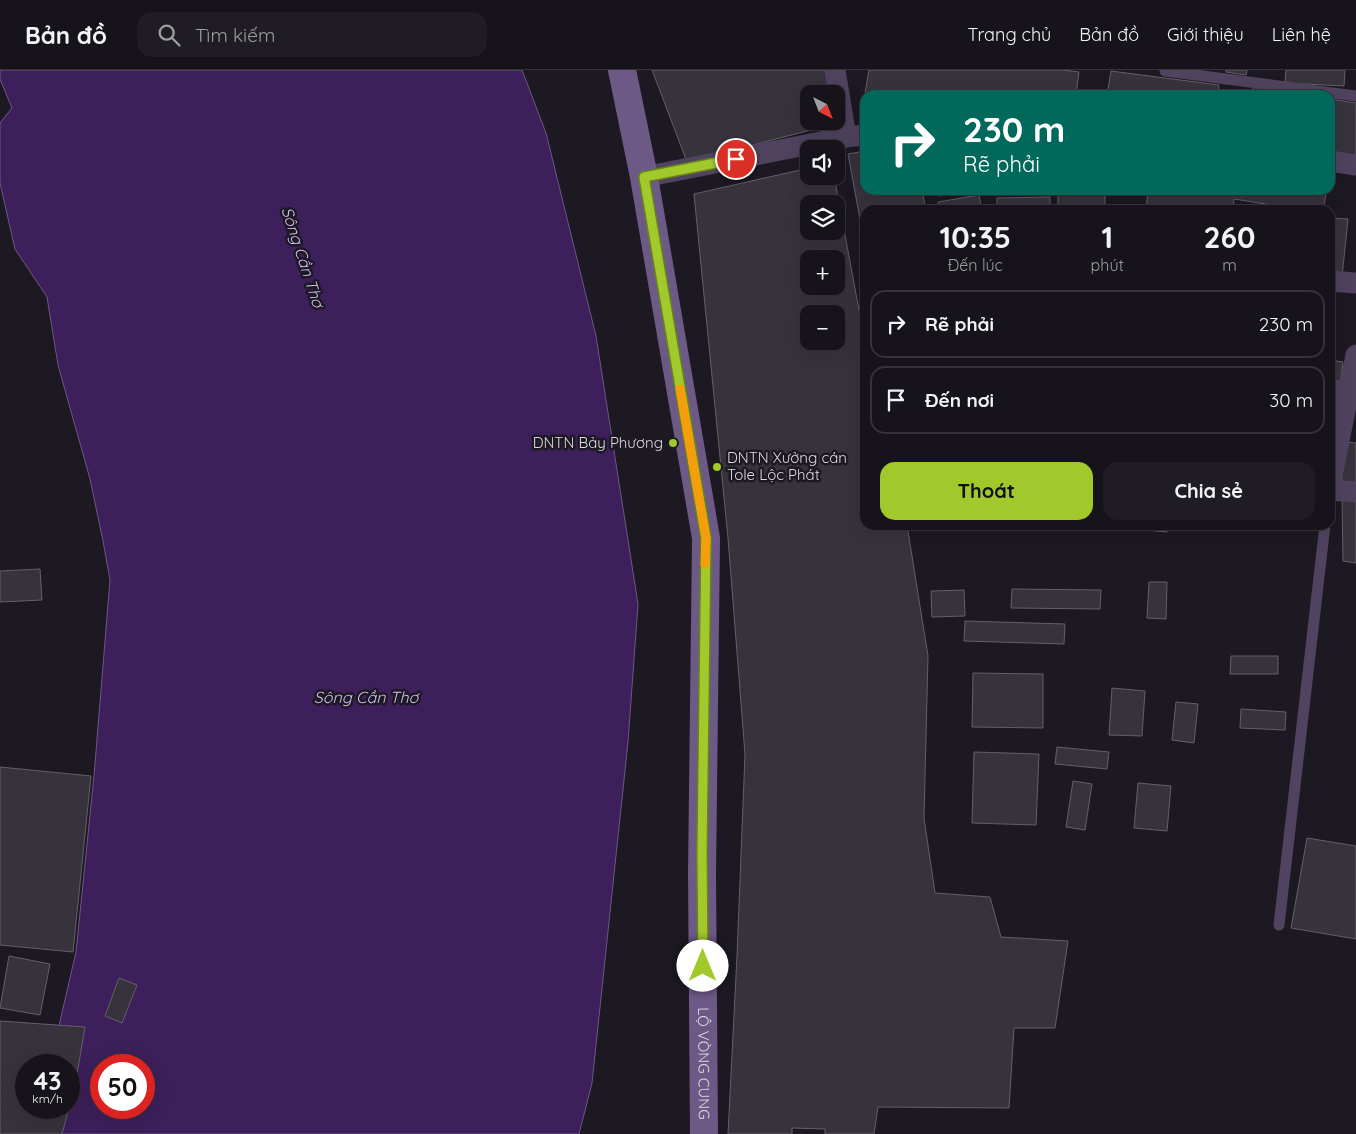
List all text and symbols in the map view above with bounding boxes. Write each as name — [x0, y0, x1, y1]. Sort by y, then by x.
search box — [137, 12, 487, 57]
text: Bản đồ — [25, 20, 107, 50]
icon: search — [155, 21, 183, 49]
text: Tìm kiếm — [195, 23, 275, 47]
text: Trang chủ — [968, 23, 1051, 46]
text: Bản đồ — [1079, 23, 1139, 46]
text: Giới thiệu — [1167, 23, 1244, 46]
text: Liên hệ — [1272, 23, 1331, 46]
north arrow — [800, 85, 845, 130]
map controls — [800, 85, 845, 350]
text: 230 m — [963, 107, 1065, 151]
icon: right — [880, 110, 945, 175]
pin — [715, 138, 757, 180]
button: sound — [800, 140, 845, 185]
icon: arrive — [722, 145, 750, 173]
text: Rẽ phải — [963, 150, 1040, 178]
button: layers — [800, 195, 845, 240]
water label: Sông Cần Thơ — [277, 204, 329, 312]
text: 10:35 — [939, 218, 1011, 256]
text: 1 — [1101, 218, 1113, 256]
text: 260 — [1203, 218, 1255, 256]
button: + — [800, 250, 845, 295]
text: Đến lúc — [948, 255, 1003, 275]
text: phút — [1091, 255, 1124, 275]
text: m — [1222, 255, 1237, 275]
button: − — [800, 305, 845, 350]
icon: right — [882, 310, 910, 338]
text: Rẽ phải — [925, 312, 994, 336]
text: 230 m — [1259, 312, 1313, 336]
icon: arrive — [882, 386, 910, 414]
text: Đến nơi — [925, 388, 994, 412]
text: 30 m — [1269, 388, 1313, 412]
place label: DNTN Bảy Phương — [533, 433, 663, 452]
marker: DNTN Bảy Phương — [667, 437, 679, 449]
place label: DNTN Xưởng cán Tole Lộc Phát — [727, 448, 847, 484]
marker: DNTN Xưởng cán Tole Lộc Phát — [711, 461, 723, 473]
button: Thoát — [880, 462, 1093, 520]
button: Chia sẻ — [1103, 462, 1315, 520]
water label: Sông Cần Thơ — [314, 687, 421, 707]
position arrow — [676, 939, 728, 991]
street label: LỘ VÒNG CUNG — [694, 1007, 714, 1120]
speed limit sign: 50 — [90, 1054, 155, 1119]
text: 43 — [33, 1065, 62, 1096]
text: km/h — [32, 1091, 63, 1106]

